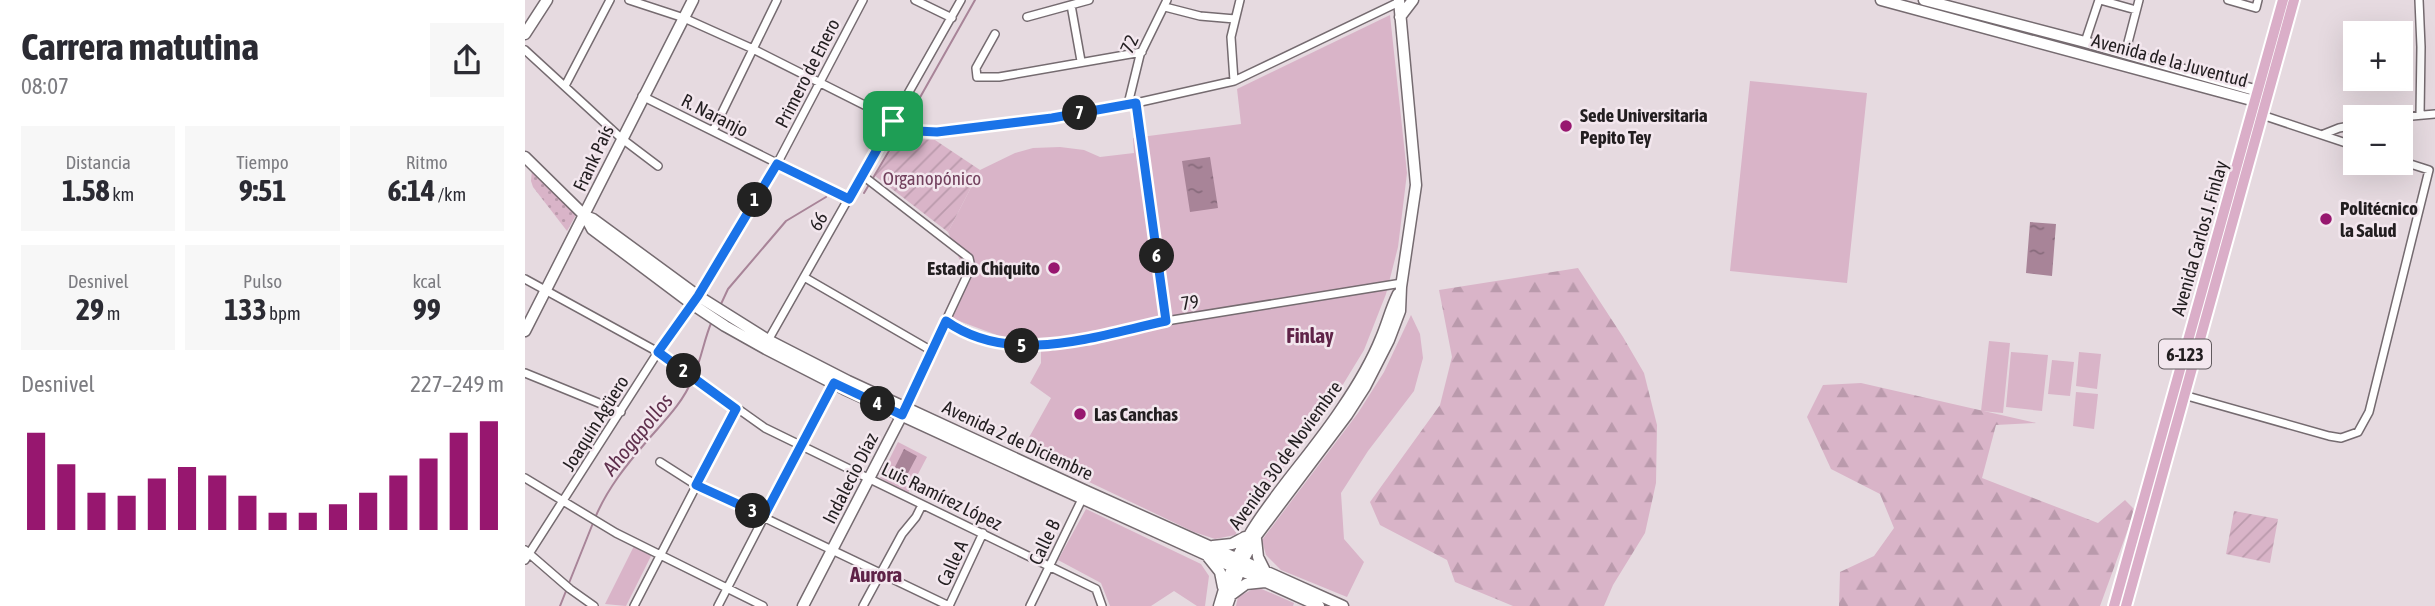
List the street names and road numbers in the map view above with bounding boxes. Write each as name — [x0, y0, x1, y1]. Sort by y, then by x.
street label: Primero de Enero — [770, 15, 844, 131]
street label: Avenida de la Juventud — [2090, 29, 2250, 91]
street label: 72 — [1115, 31, 1143, 57]
street label: R. Naranjo — [678, 89, 752, 141]
street label: Frank País — [568, 121, 618, 195]
street label: Avenida Carlos J. Finlay — [2166, 158, 2232, 318]
street label: 66 — [804, 208, 832, 234]
street label: 79 — [1179, 290, 1201, 314]
road number: 6-123 — [2159, 340, 2211, 368]
street label: Joaquín Agüero — [557, 371, 633, 475]
street label: Avenida 30 de Noviembre — [1224, 377, 1346, 533]
street label: Avenida 2 de Diciembre — [939, 396, 1097, 484]
street label: Indalecio Díaz — [818, 429, 882, 527]
street label: Luis Ramírez López — [878, 457, 1006, 535]
street label: Calle B — [1024, 516, 1064, 568]
street label: Calle A — [932, 536, 972, 589]

